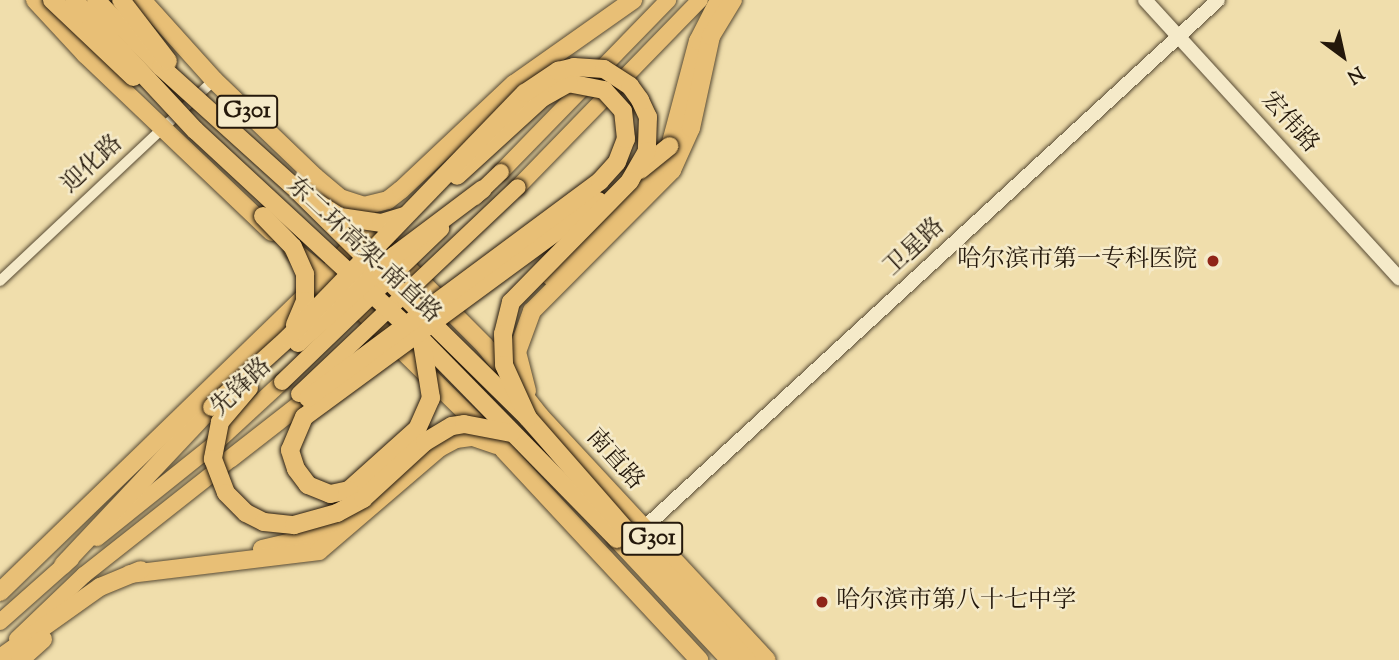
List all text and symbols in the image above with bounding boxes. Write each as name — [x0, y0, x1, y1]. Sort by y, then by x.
north arrow — [1308, 21, 1378, 91]
text: N — [1341, 59, 1368, 89]
street label: 宏伟路 — [1254, 87, 1324, 159]
road number: G301 — [216, 92, 278, 132]
street label: 迎化路 — [57, 130, 129, 200]
street label: 东二环高架-南直路 — [280, 172, 446, 330]
street label: 卫星路 — [879, 213, 951, 283]
place label: 哈尔滨市第一专科医院 — [957, 247, 1197, 275]
marker: 哈尔滨市第一专科医院 — [1203, 251, 1223, 271]
street label: 先锋路 — [206, 353, 278, 423]
street label: 南直路 — [579, 424, 649, 496]
road number: G301 — [620, 520, 684, 558]
place label: 哈尔滨市第八十七中学 — [836, 588, 1076, 616]
marker: 哈尔滨市第八十七中学 — [814, 594, 830, 610]

